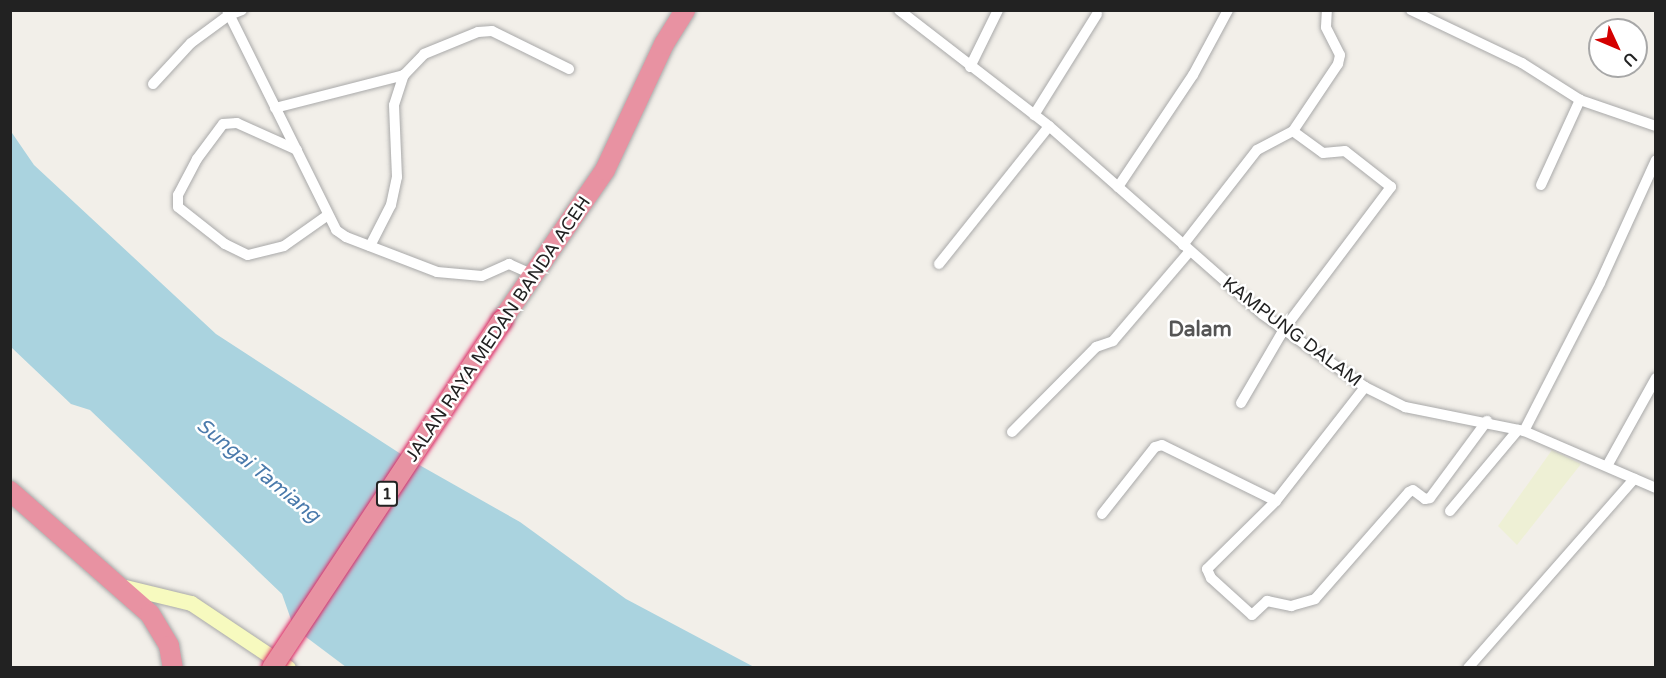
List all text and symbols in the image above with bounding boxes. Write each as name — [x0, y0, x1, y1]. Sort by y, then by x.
north arrow — [1588, 18, 1648, 78]
text: U — [1618, 48, 1641, 70]
street label: JALAN RAYA MEDAN BANDA ACEH — [401, 192, 595, 466]
street label: KAMPUNG DALAM — [1218, 273, 1366, 391]
district label: Dalam — [1168, 317, 1232, 343]
water label: Sungai Tamiang — [191, 414, 325, 528]
road number: 1 — [375, 481, 399, 507]

